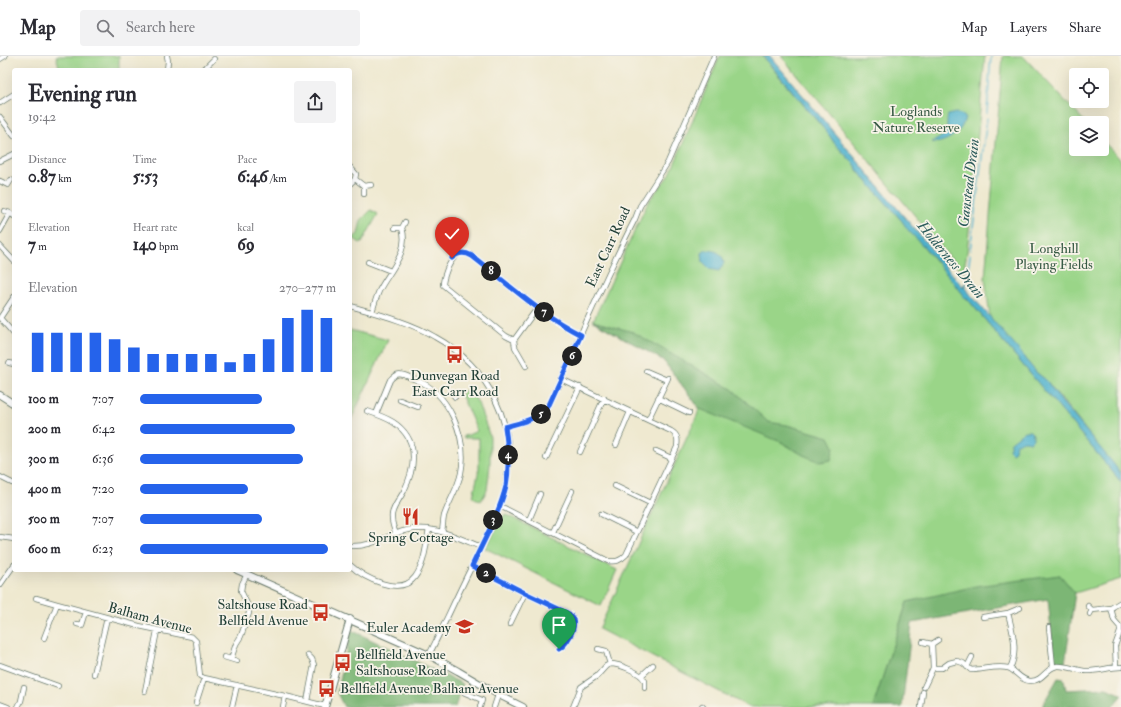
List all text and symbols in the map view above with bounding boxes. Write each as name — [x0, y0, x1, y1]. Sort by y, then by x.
search box — [80, 10, 360, 46]
text: Map — [20, 16, 56, 40]
icon: search — [94, 17, 116, 39]
text: Search here — [126, 18, 195, 37]
text: Map — [961, 19, 987, 36]
text: Layers — [1009, 19, 1047, 36]
text: Share — [1069, 19, 1101, 36]
map controls — [1069, 68, 1109, 156]
button: locate — [1069, 68, 1109, 108]
text: Evening run — [28, 80, 137, 108]
button: share — [294, 81, 336, 123]
park label: Loglands Nature Reserve — [872, 103, 960, 136]
text: 19:42 — [28, 109, 56, 125]
button: layers — [1069, 116, 1109, 156]
water label: Ganstead Drain — [954, 138, 984, 228]
text: Distance — [28, 153, 66, 166]
text: Time — [133, 153, 157, 166]
text: Pace — [237, 153, 257, 166]
text: 0.87 — [28, 166, 56, 187]
text: 5:53 — [133, 166, 158, 187]
text: 6:46 — [237, 166, 268, 187]
text: km — [56, 172, 72, 185]
text: /km — [268, 172, 287, 185]
street label: East Carr Road — [582, 204, 634, 290]
water label: Holderness Drain — [912, 216, 989, 303]
pin — [435, 217, 469, 258]
text: Elevation — [28, 221, 70, 234]
text: Heart rate — [133, 221, 177, 234]
text: kcal — [237, 221, 254, 234]
icon: check — [441, 223, 463, 245]
text: 7 — [28, 234, 36, 255]
text: 140 — [133, 234, 157, 255]
text: 69 — [237, 234, 255, 255]
text: m — [36, 240, 47, 253]
text: bpm — [157, 240, 178, 253]
park label: Longhill Playing Fields — [1015, 240, 1093, 274]
pin: 8 — [481, 261, 501, 281]
text: 8 — [488, 264, 494, 277]
text: Elevation — [28, 280, 78, 296]
text: 270–277 m — [279, 280, 336, 296]
pin: 7 — [534, 302, 554, 322]
text: 7 — [541, 305, 547, 318]
bus stop icon: Dunvegan Road East Carr Road — [445, 345, 465, 365]
pin: 6 — [562, 346, 582, 366]
text: 6 — [569, 349, 575, 362]
place label: Dunvegan Road East Carr Road — [410, 367, 500, 400]
text: 100 m — [28, 391, 59, 407]
text: 7:07 — [92, 391, 114, 407]
pin: 5 — [531, 404, 551, 424]
text: 5 — [539, 407, 543, 420]
text: 200 m — [28, 421, 61, 437]
text: 6:42 — [92, 421, 115, 437]
pin: 4 — [498, 445, 518, 465]
text: 4 — [505, 448, 511, 461]
text: 300 m — [28, 451, 59, 467]
text: 6:36 — [92, 451, 113, 467]
text: 400 m — [28, 481, 61, 497]
text: 7:20 — [92, 481, 114, 497]
restaurant icon: Spring Cottage — [401, 507, 421, 527]
pin: 3 — [483, 510, 503, 530]
text: 500 m — [28, 511, 60, 527]
text: 7:07 — [92, 511, 114, 527]
text: 3 — [491, 513, 495, 526]
place label: Spring Cottage — [368, 529, 454, 547]
text: 600 m — [28, 541, 61, 557]
text: 6:23 — [92, 541, 113, 557]
pin: 2 — [476, 563, 496, 583]
text: 2 — [483, 566, 489, 579]
place label: Saltshouse Road Bellfield Avenue — [217, 596, 308, 629]
street label: Balham Avenue — [106, 599, 194, 637]
bus stop icon: Saltshouse Road Bellfield Avenue — [311, 602, 331, 622]
pin — [542, 608, 576, 649]
icon: arrive — [548, 614, 570, 636]
school or university icon: Euler Academy — [454, 617, 474, 637]
place label: Euler Academy — [366, 619, 452, 637]
place label: Bellfield Avenue Saltshouse Road — [356, 646, 447, 679]
bus stop icon: Bellfield Avenue Saltshouse Road — [333, 652, 353, 672]
bus stop icon: Bellfield Avenue Balham Avenue — [317, 678, 337, 698]
place label: Bellfield Avenue Balham Avenue — [340, 680, 519, 697]

